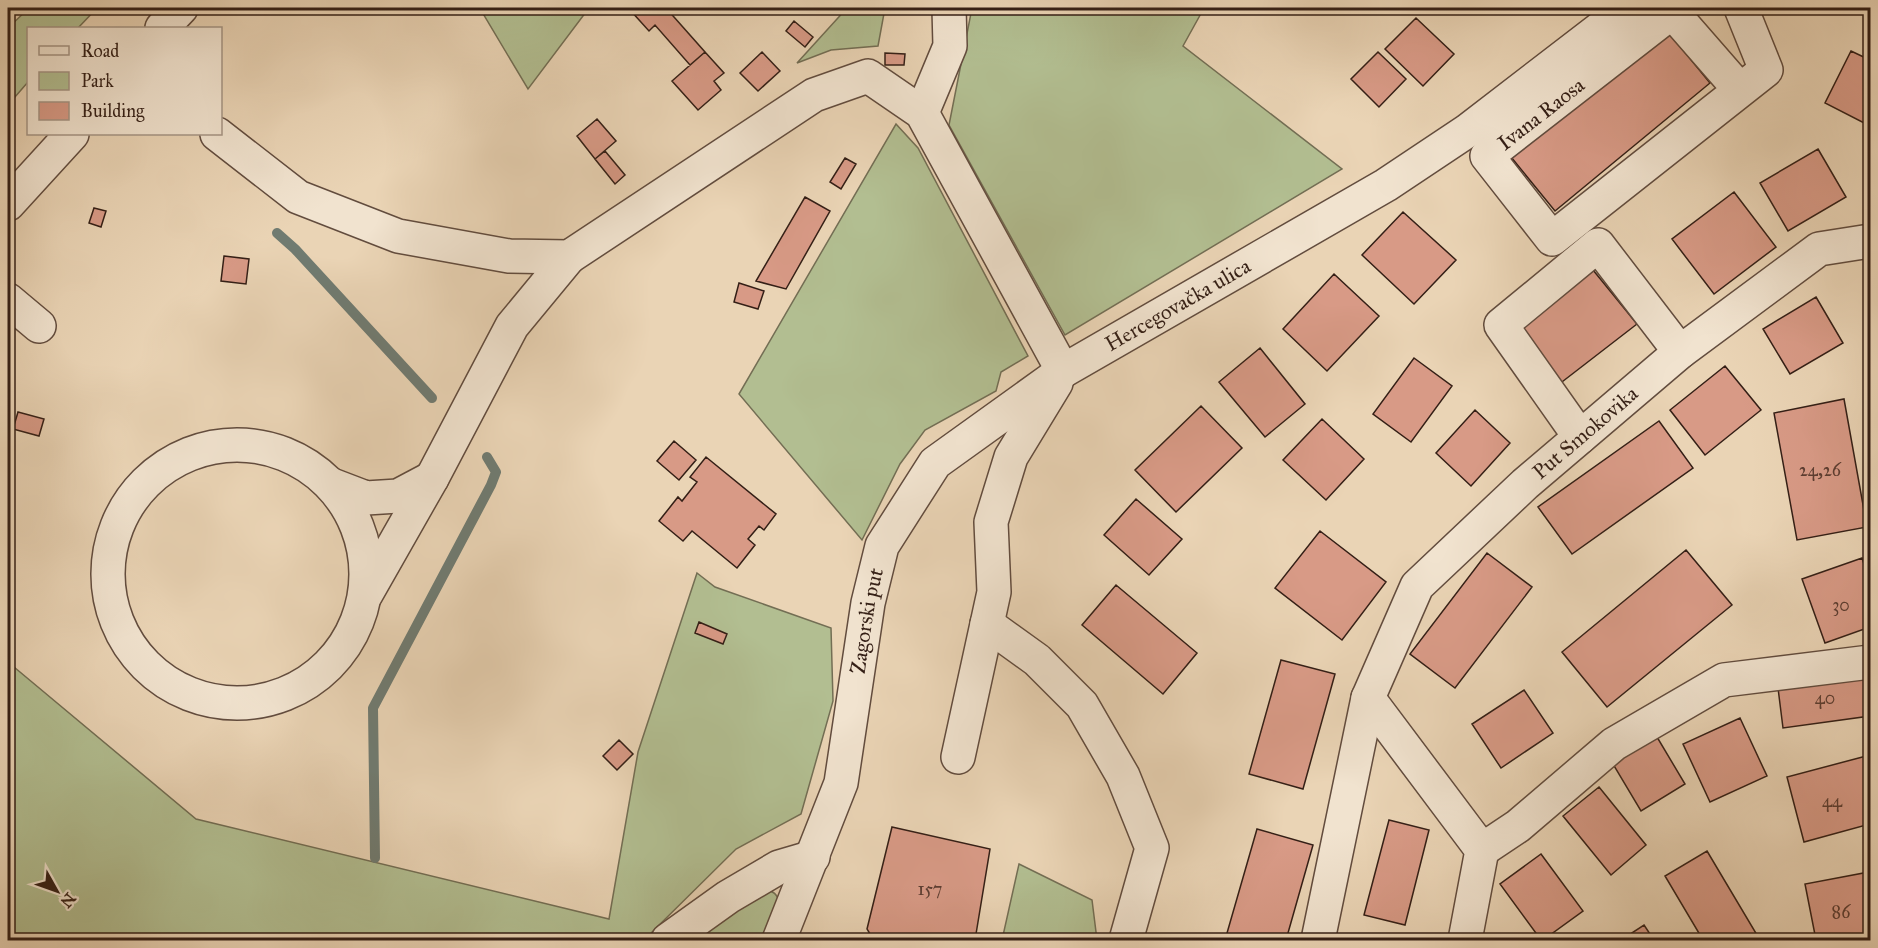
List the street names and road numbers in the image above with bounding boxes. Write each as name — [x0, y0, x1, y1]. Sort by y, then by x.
street label: Ivana Raosa — [1492, 72, 1590, 156]
street label: Hercegovačka ulica — [1100, 253, 1255, 357]
street label: Put Smokovika — [1527, 381, 1643, 485]
street label: Zagorski put — [845, 565, 889, 676]

